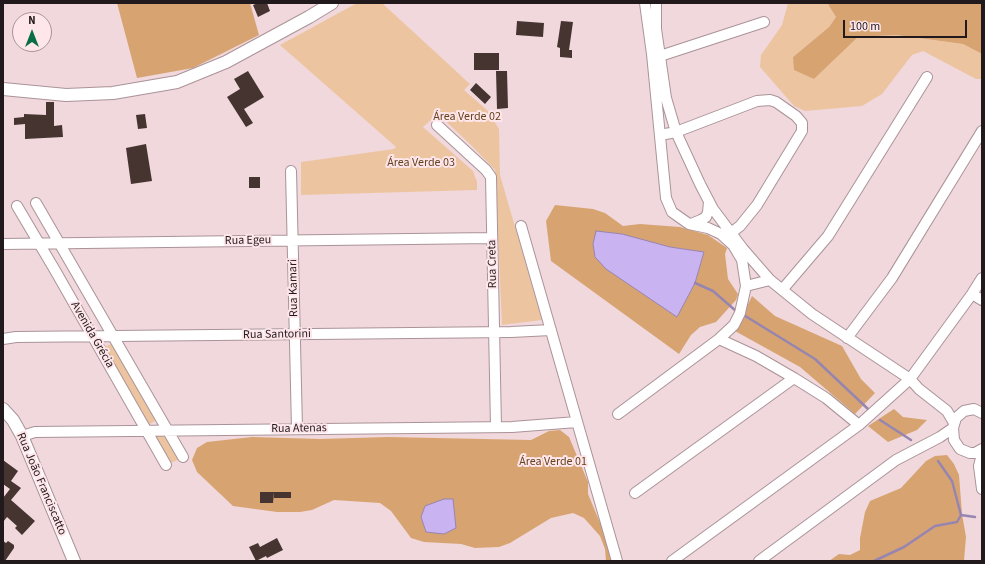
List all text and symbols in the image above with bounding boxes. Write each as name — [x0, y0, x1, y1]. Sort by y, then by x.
north arrow — [12, 12, 52, 52]
scale bar — [845, 12, 969, 38]
text: N — [28, 13, 36, 28]
text: 100 m — [850, 18, 880, 35]
park label: Área Verde 02 — [433, 110, 501, 124]
park label: Área Verde 03 — [387, 156, 455, 170]
street label: Rua Egeu — [225, 233, 271, 249]
street label: Rua Creta — [485, 240, 501, 288]
street label: Rua Kamari — [286, 259, 302, 317]
street label: Avenida Grécia — [67, 299, 117, 371]
street label: Rua Santorini — [243, 327, 311, 343]
street label: Rua Atenas — [271, 421, 327, 437]
street label: Rua João Franciscatto — [13, 431, 69, 537]
park label: Área Verde 01 — [519, 455, 587, 469]

